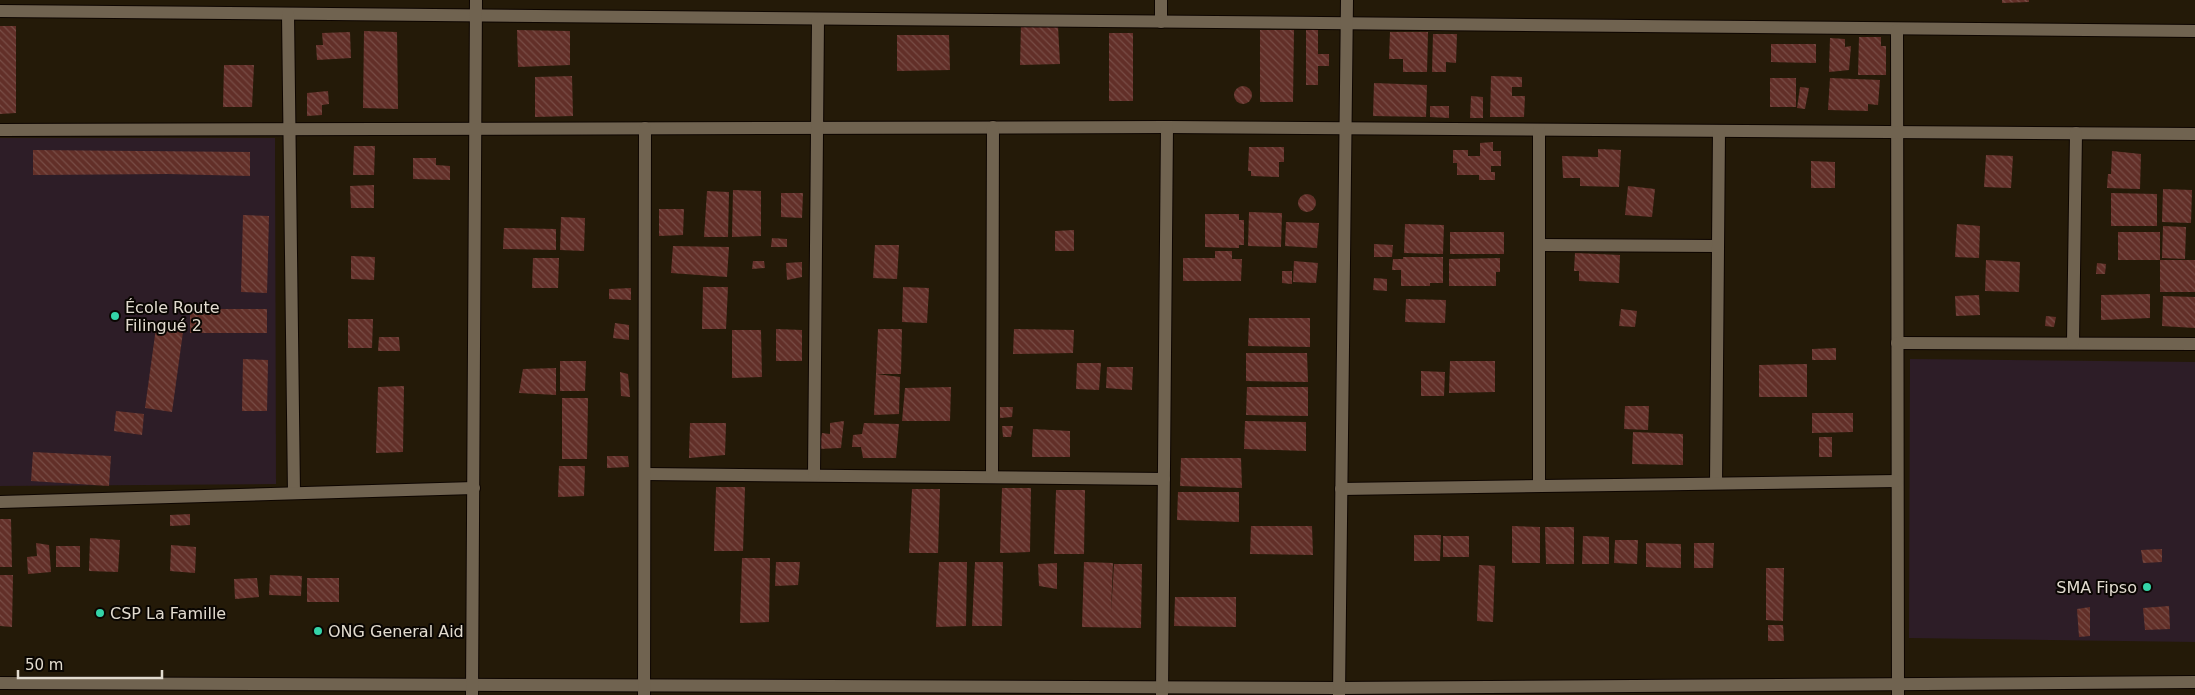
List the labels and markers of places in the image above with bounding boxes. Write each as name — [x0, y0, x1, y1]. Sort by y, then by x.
place label: École Route Filingué 2 — [125, 298, 220, 335]
marker: École Route Filingué 2 — [109, 310, 121, 322]
place label: SMA Fipso — [2056, 578, 2137, 597]
marker: SMA Fipso — [2141, 581, 2153, 593]
place label: CSP La Famille — [110, 604, 226, 623]
marker: CSP La Famille — [94, 607, 106, 619]
place label: ONG General Aid — [328, 622, 464, 641]
marker: ONG General Aid — [312, 625, 324, 637]

